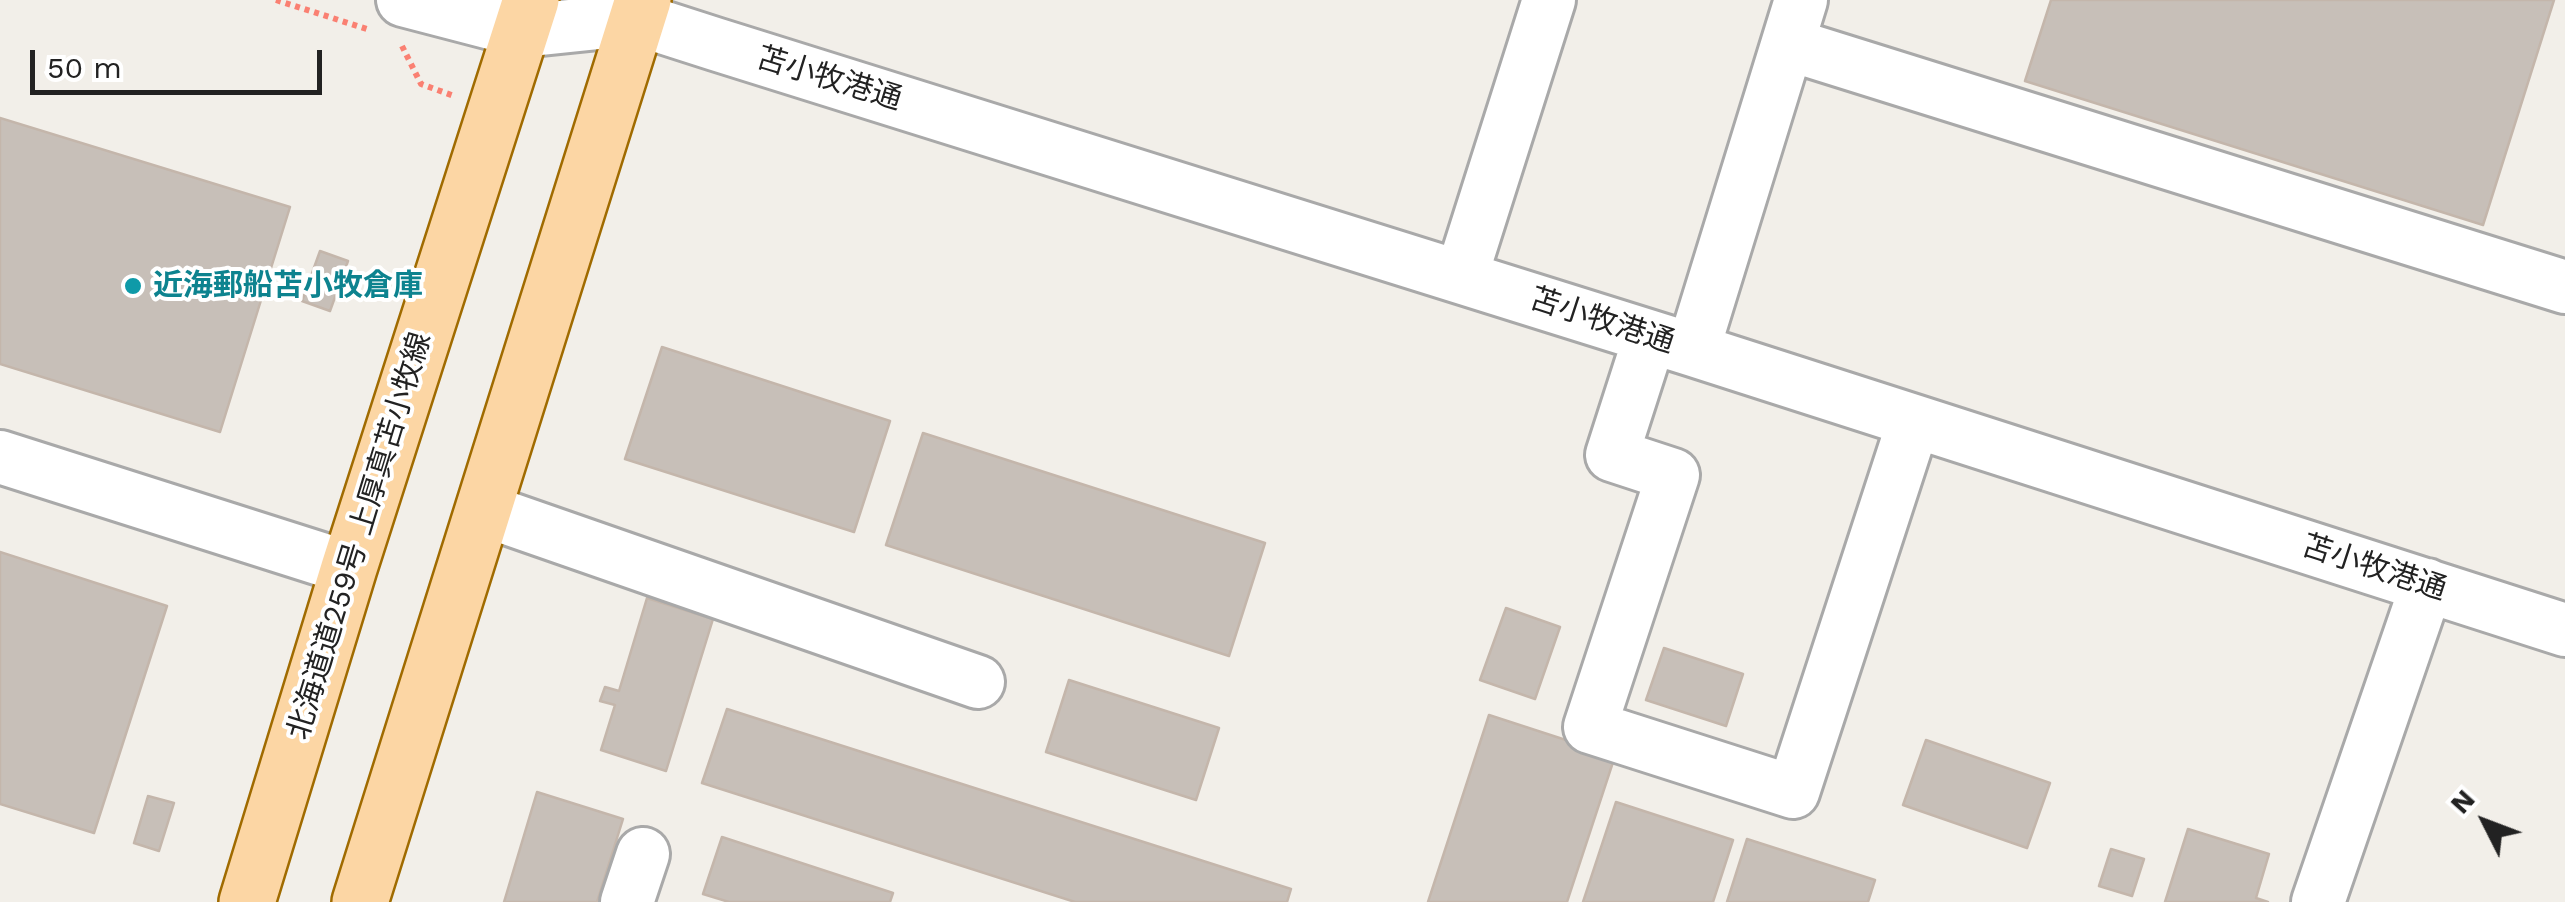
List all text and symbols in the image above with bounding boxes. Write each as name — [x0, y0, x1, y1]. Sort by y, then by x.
scale bar — [35, 30, 328, 92]
street label: 苫小牧港通 — [752, 40, 906, 118]
text: 50 m — [47, 50, 122, 85]
place label: 近海郵船苫小牧倉庫 — [153, 268, 423, 304]
marker: 近海郵船苫小牧倉庫 — [122, 275, 144, 297]
street label: 苫小牧港通 — [1525, 281, 1679, 361]
street label: 北海道道259号 上厚真苫小牧線 — [281, 328, 439, 744]
street label: 苫小牧港通 — [2297, 528, 2451, 608]
north arrow — [2435, 772, 2535, 872]
text: N — [2443, 783, 2482, 820]

